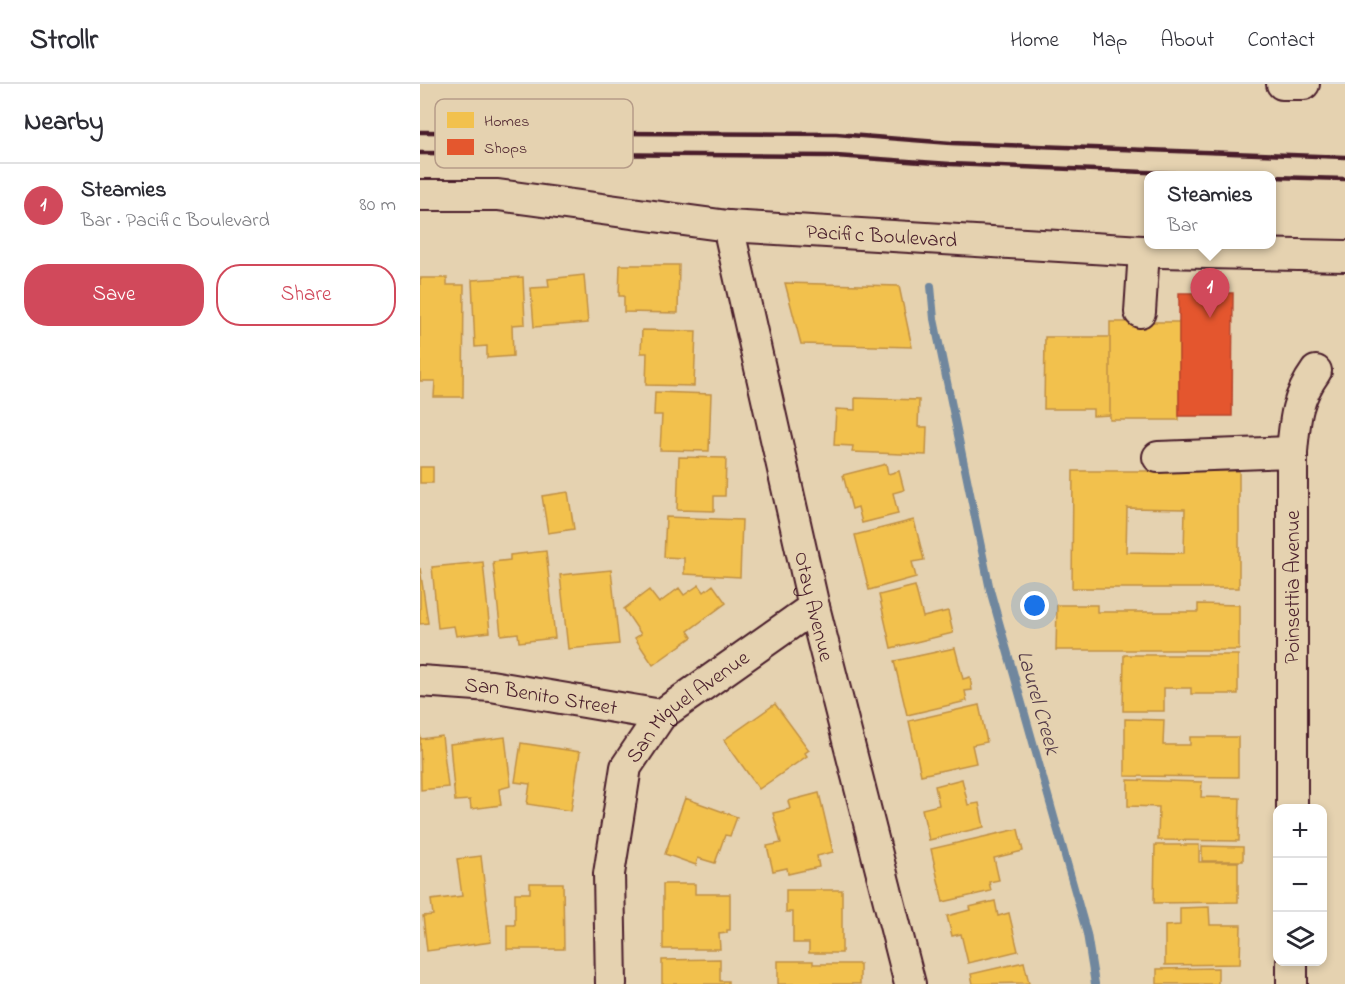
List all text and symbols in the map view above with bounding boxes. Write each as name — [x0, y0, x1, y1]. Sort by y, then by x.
text: Strollr — [30, 21, 98, 62]
text: Home — [1010, 26, 1059, 56]
text: Map — [1092, 26, 1127, 56]
text: About — [1160, 26, 1214, 56]
text: Contact — [1247, 26, 1315, 56]
legend — [435, 99, 633, 168]
text: Nearby — [24, 104, 103, 142]
text: Homes — [484, 110, 529, 134]
text: Shops — [484, 137, 527, 161]
popup — [1144, 171, 1276, 249]
text: Steamies — [81, 175, 166, 207]
text: Steamies — [1167, 180, 1253, 212]
text: 1 — [40, 191, 47, 220]
text: 80 m — [359, 191, 396, 220]
text: Bar · Pacific Boulevard — [81, 207, 270, 236]
text: Bar — [1167, 212, 1198, 241]
street label: Pacific Boulevard — [805, 218, 958, 257]
button: Save — [24, 264, 204, 326]
button: Share — [216, 264, 396, 326]
pin: 1 — [1190, 268, 1230, 318]
street label: Poinsettia Avenue — [1279, 510, 1309, 664]
street label: Otay Avenue — [785, 549, 840, 665]
your location — [1020, 591, 1049, 620]
street label: San Miguel Avenue — [620, 644, 757, 770]
water label: Laurel Creek — [1007, 647, 1068, 760]
street label: San Benito Street — [464, 671, 619, 724]
map controls — [1273, 804, 1327, 966]
button: + — [1273, 804, 1327, 858]
button: − — [1273, 858, 1327, 912]
button: layers — [1273, 912, 1327, 966]

